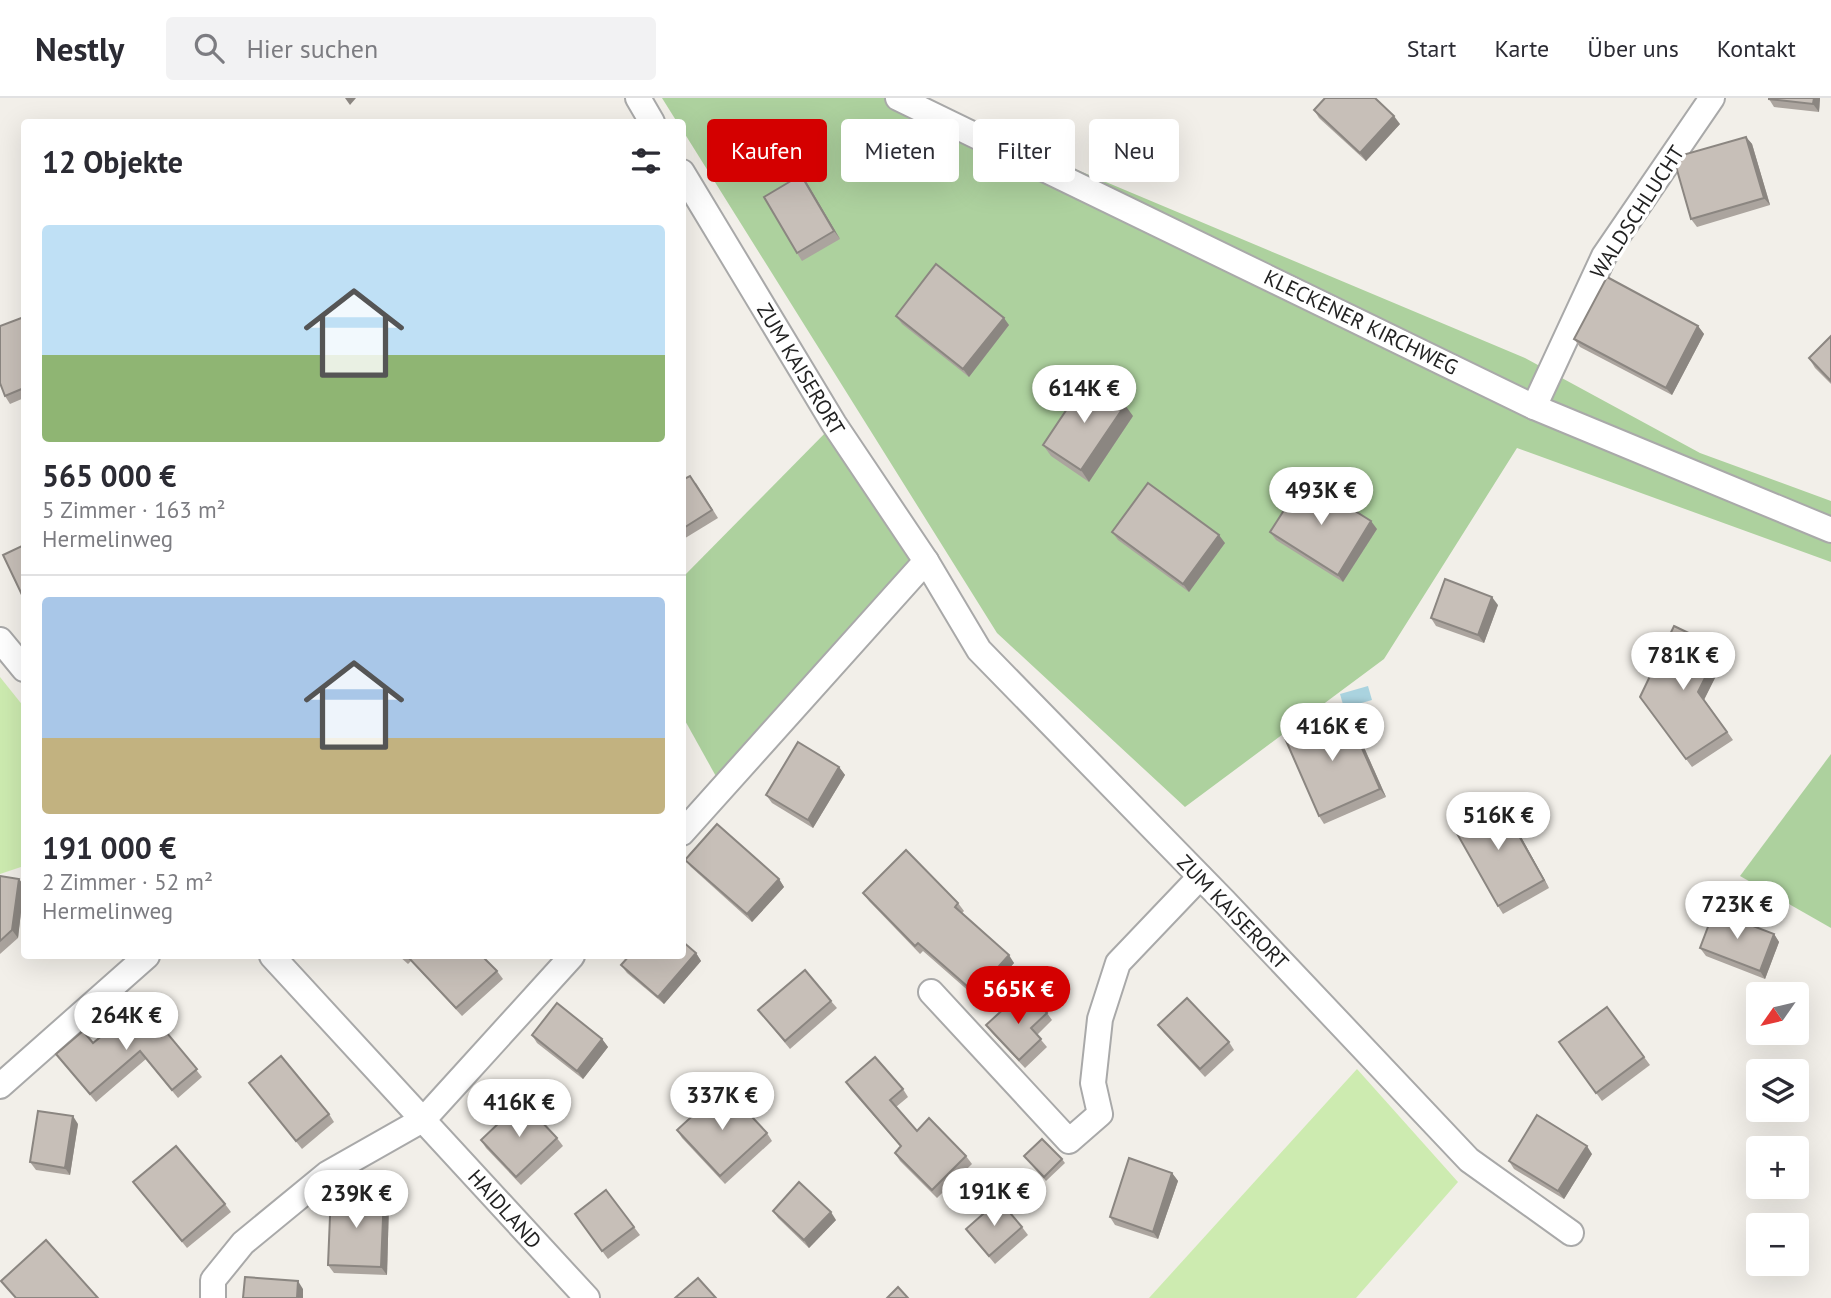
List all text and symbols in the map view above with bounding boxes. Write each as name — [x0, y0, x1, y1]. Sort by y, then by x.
search box — [166, 17, 656, 80]
text: Nestly — [35, 27, 124, 70]
icon: search — [190, 29, 228, 67]
text: Hier suchen — [246, 32, 378, 65]
text: Start — [1407, 33, 1456, 64]
text: Karte — [1494, 33, 1549, 64]
text: Über uns — [1587, 33, 1679, 64]
text: Kontakt — [1717, 33, 1796, 64]
chip: Kaufen — [707, 119, 827, 182]
chip: Mieten — [841, 119, 959, 182]
chip: Filter — [973, 119, 1075, 182]
chip: Neu — [1089, 119, 1179, 182]
street label: WALDSCHLUCHT — [1584, 140, 1690, 284]
text: 12 Objekte — [42, 142, 183, 181]
icon: filters — [627, 142, 665, 180]
street label: KLECKENER KIRCHWEG — [1260, 263, 1462, 381]
icon: home — [291, 270, 417, 396]
street label: ZUM KAISERORT — [751, 298, 851, 440]
pin: 614K € — [1027, 366, 1141, 425]
text: 614K € — [1048, 373, 1120, 402]
text: 565 000 € — [42, 456, 176, 495]
pin: 493K € — [1264, 468, 1378, 527]
text: 493K € — [1285, 475, 1357, 504]
text: 5 Zimmer · 163 m² — [42, 495, 226, 524]
text: Hermelinweg — [42, 524, 173, 553]
pin: 781K € — [1626, 632, 1740, 692]
text: 781K € — [1647, 640, 1719, 669]
icon: home — [291, 642, 417, 768]
pin: 416K € — [1275, 704, 1389, 763]
text: 416K € — [1296, 711, 1368, 740]
pin: 516K € — [1441, 792, 1555, 852]
text: 516K € — [1462, 800, 1534, 829]
text: 191 000 € — [42, 828, 176, 867]
street label: ZUM KAISERORT — [1171, 849, 1295, 975]
text: 2 Zimmer · 52 m² — [42, 867, 213, 896]
pin: 723K € — [1680, 882, 1794, 941]
text: 723K € — [1701, 889, 1773, 918]
text: Hermelinweg — [42, 896, 173, 925]
pin: 565K € — [961, 967, 1075, 1026]
text: 565K € — [982, 974, 1054, 1003]
north arrow — [1746, 982, 1810, 1045]
map controls — [1746, 982, 1809, 1276]
pin: 264K € — [69, 992, 183, 1052]
text: 264K € — [90, 1000, 162, 1029]
button: layers — [1746, 1059, 1809, 1122]
pin: 337K € — [665, 1072, 779, 1132]
pin: 416K € — [462, 1080, 576, 1139]
text: 337K € — [686, 1080, 758, 1109]
text: 416K € — [483, 1087, 555, 1116]
button: + — [1746, 1136, 1809, 1199]
street label: HAIDLAND — [462, 1164, 548, 1254]
pin: 191K € — [937, 1168, 1051, 1228]
pin: 239K € — [299, 1170, 413, 1230]
text: 191K € — [958, 1176, 1030, 1205]
text: 239K € — [320, 1178, 392, 1207]
button: − — [1746, 1213, 1809, 1276]

